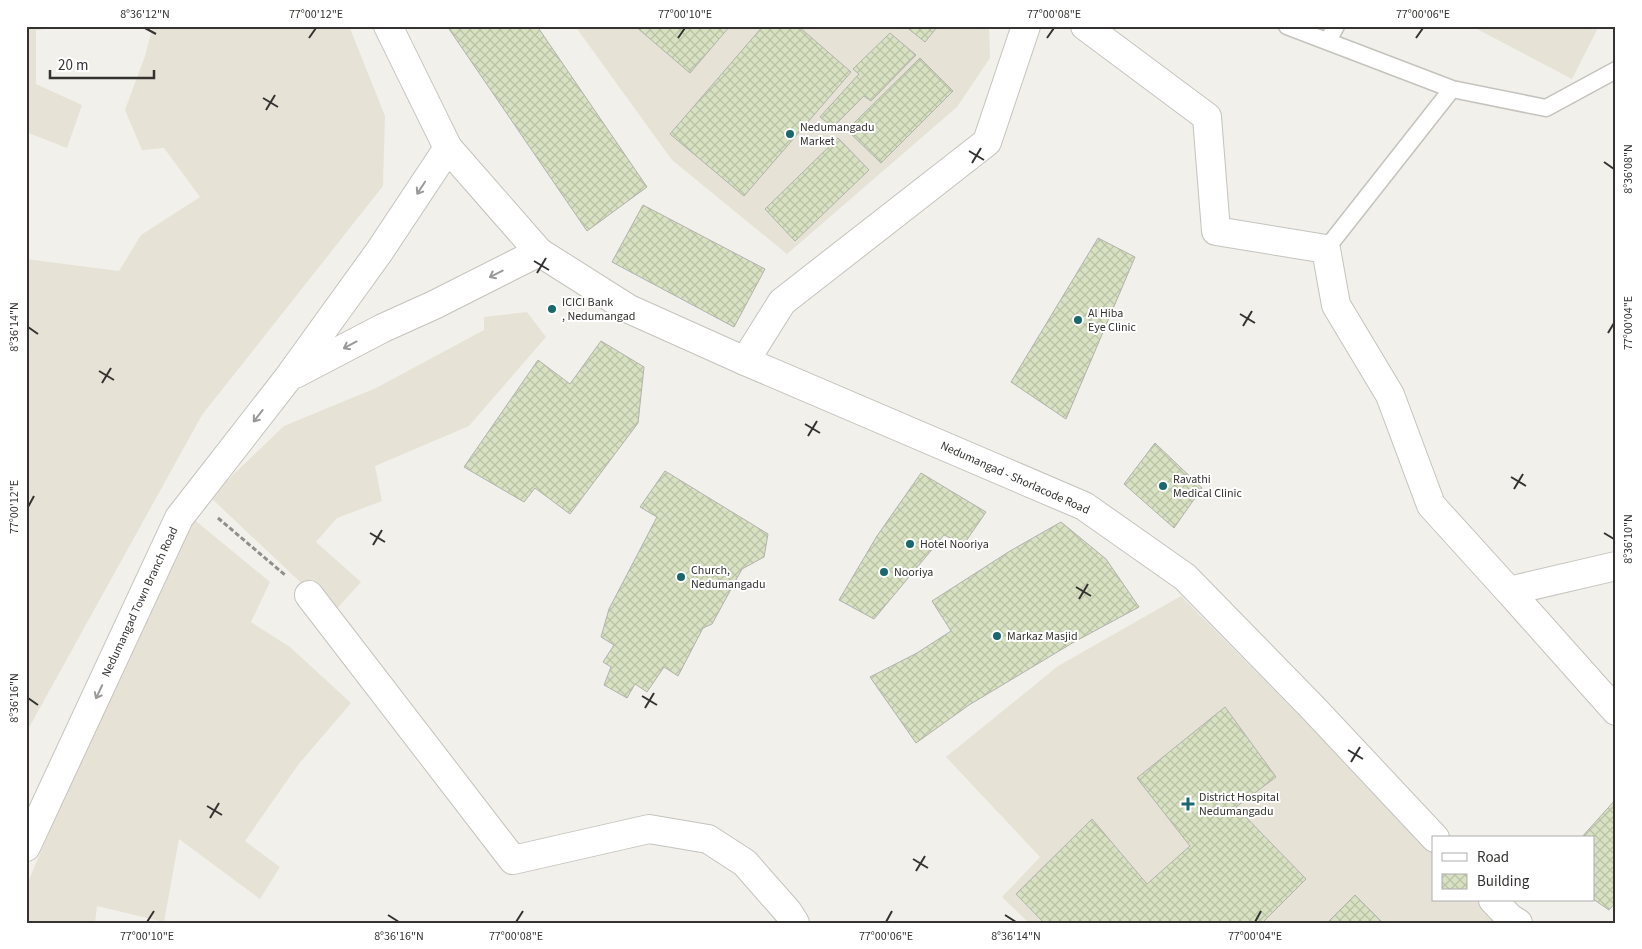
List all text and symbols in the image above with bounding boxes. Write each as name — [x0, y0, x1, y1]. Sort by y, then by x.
text: 8°36'12"N — [120, 6, 170, 23]
text: 77°00'12"E — [289, 6, 343, 23]
text: 77°00'10"E — [658, 6, 712, 23]
text: 77°00'08"E — [1027, 6, 1081, 23]
text: 77°00'06"E — [1396, 6, 1450, 23]
scale bar — [50, 48, 154, 80]
text: 20 m — [58, 55, 88, 76]
place label: Nedumangadu Market — [800, 119, 875, 150]
marker: Nedumangadu Market — [784, 128, 796, 140]
text: 8°36'08"N — [1620, 144, 1637, 194]
one-way arrow — [416, 181, 426, 195]
one-way arrow — [488, 269, 503, 279]
place label: ICICI Bank , Nedumangad — [562, 294, 635, 325]
text: 77°00'04"E — [1620, 296, 1637, 350]
text: 8°36'14"N — [6, 302, 23, 352]
marker: ICICI Bank , Nedumangad — [546, 303, 558, 315]
place label: Al Hiba Eye Clinic — [1088, 305, 1136, 336]
marker: Al Hiba Eye Clinic — [1072, 314, 1084, 326]
one-way arrow — [342, 340, 357, 350]
one-way arrow — [253, 409, 263, 423]
street label: Nedumangad - Shorlacode Road — [938, 437, 1092, 519]
place label: Ravathi Medical Clinic — [1173, 471, 1243, 502]
text: 77°00'12"E — [6, 480, 23, 534]
marker: Ravathi Medical Clinic — [1157, 480, 1169, 492]
text: 8°36'10"N — [1620, 514, 1637, 564]
street label: Nedumangad Town Branch Road — [98, 524, 182, 680]
place label: Hotel Nooriya — [920, 536, 989, 553]
marker: Hotel Nooriya — [904, 538, 916, 550]
place label: Church, Nedumangadu — [691, 562, 766, 593]
place label: Nooriya — [894, 564, 933, 581]
marker: Nooriya — [878, 566, 890, 578]
marker: Church, Nedumangadu — [675, 571, 687, 583]
place label: Markaz Masjid — [1007, 628, 1078, 645]
marker: Markaz Masjid — [991, 630, 1003, 642]
text: 8°36'16"N — [6, 673, 23, 723]
one-way arrow — [93, 684, 103, 699]
place label: District Hospital Nedumangadu — [1199, 789, 1279, 820]
marker: District Hospital Nedumangadu — [1181, 797, 1195, 811]
legend — [1432, 836, 1594, 902]
text: Road — [1477, 847, 1509, 868]
text: Building — [1477, 871, 1530, 892]
text: 77°00'10"E — [120, 928, 174, 945]
text: 8°36'16"N — [374, 928, 424, 945]
text: 77°00'08"E — [489, 928, 543, 945]
text: 77°00'06"E — [859, 928, 913, 945]
text: 8°36'14"N — [991, 928, 1041, 945]
text: 77°00'04"E — [1228, 928, 1282, 945]

